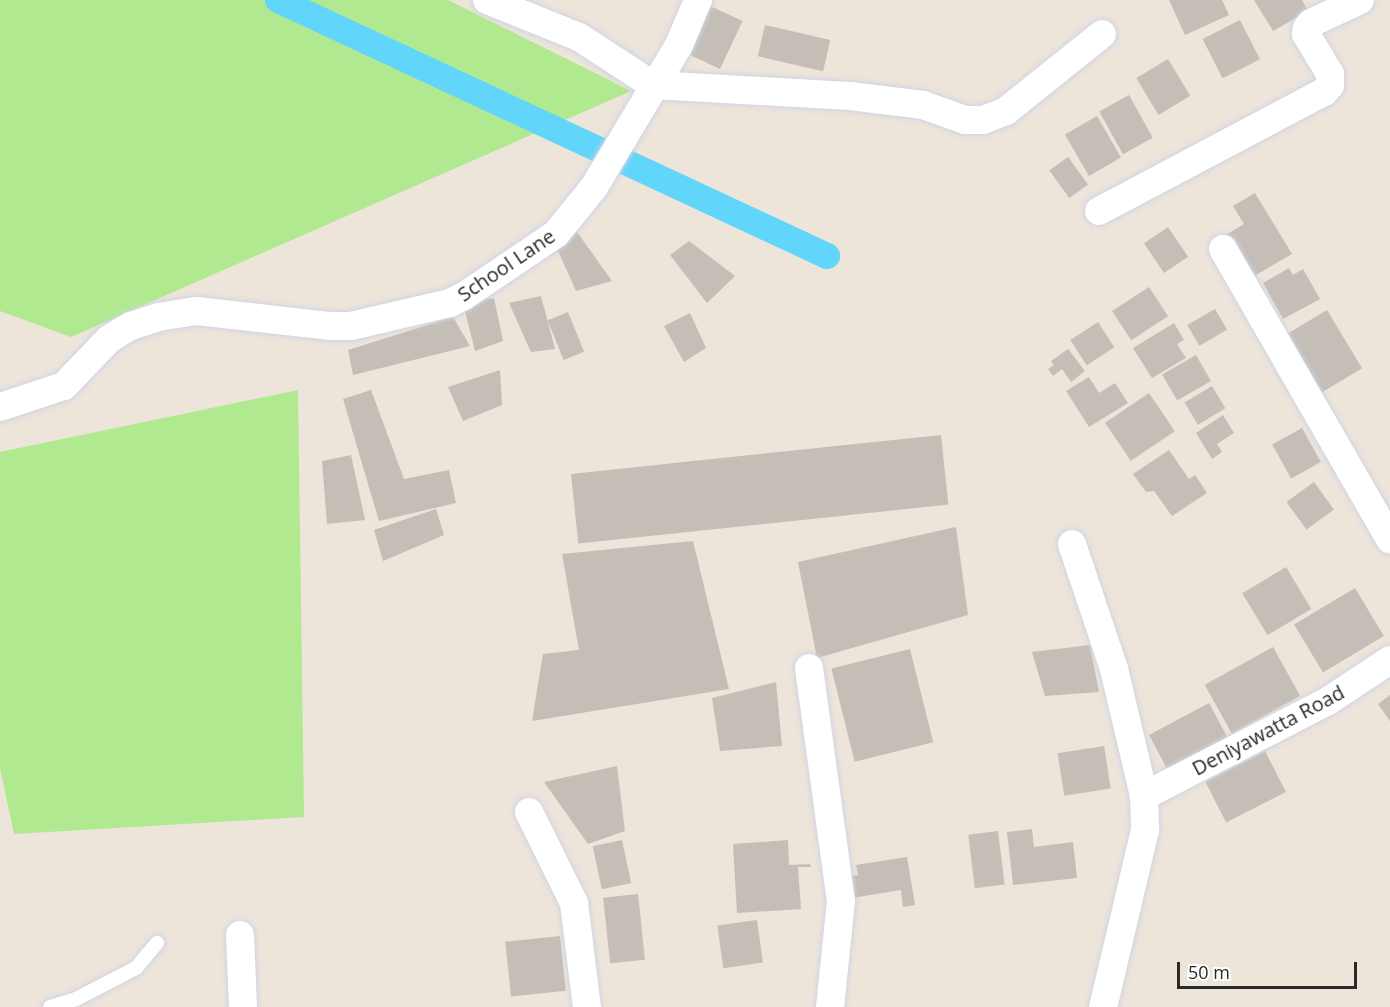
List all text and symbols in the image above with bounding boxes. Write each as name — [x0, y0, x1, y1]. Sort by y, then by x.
street label: School Lane — [453, 224, 559, 306]
street label: Deniyawatta Road — [1188, 680, 1348, 780]
scale bar — [1180, 950, 1360, 988]
text: 50 m — [1188, 960, 1230, 984]

